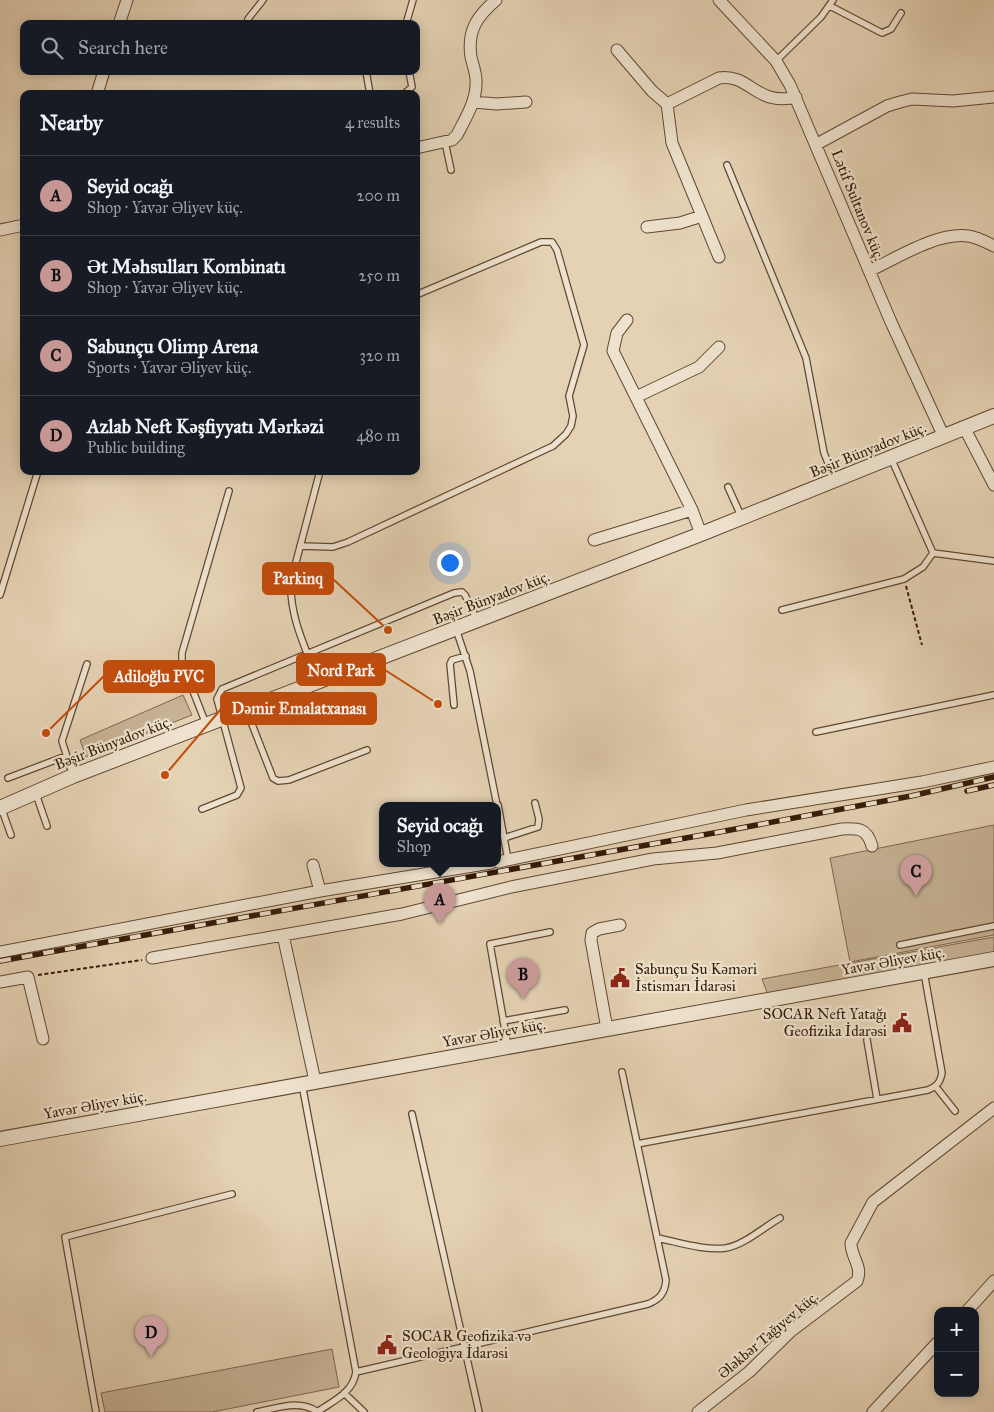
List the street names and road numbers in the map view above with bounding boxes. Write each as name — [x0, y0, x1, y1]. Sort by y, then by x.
street label: Lətif Sultanov küç. — [827, 147, 889, 263]
street label: Bəşir Bünyadov küç. — [807, 418, 929, 482]
street label: Bəşir Bünyadov küç. — [430, 567, 552, 629]
street label: Bəşir Bünyadov küç. — [52, 712, 174, 774]
street label: Yavər Əliyev küç. — [840, 943, 946, 979]
street label: Yavər Əliyev küç. — [441, 1015, 547, 1051]
street label: Yavər Əliyev küç. — [42, 1087, 148, 1123]
street label: Ələkbər Tağıyev küç. — [714, 1288, 822, 1382]

